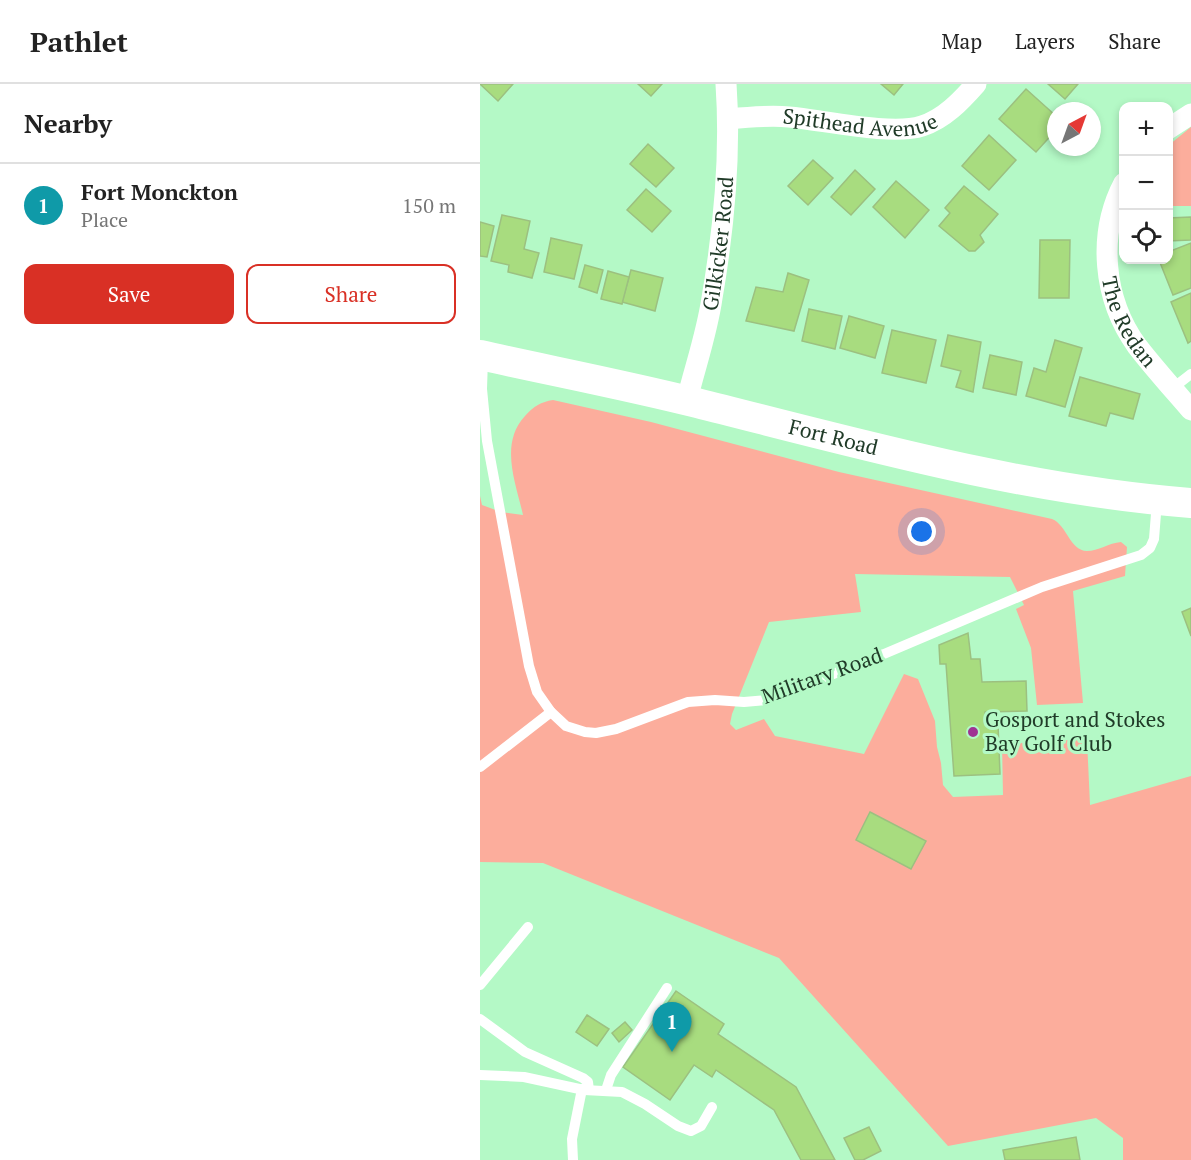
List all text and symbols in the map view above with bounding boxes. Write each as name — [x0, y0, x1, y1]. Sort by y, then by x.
text: Pathlet — [30, 23, 128, 60]
text: Map — [941, 27, 982, 55]
text: Layers — [1015, 27, 1075, 55]
text: Share — [1108, 27, 1161, 55]
street label: Spithead Avenue — [782, 101, 942, 142]
north arrow — [1047, 102, 1101, 156]
map controls — [1119, 102, 1173, 264]
button: + — [1119, 102, 1173, 156]
text: Nearby — [24, 106, 112, 140]
button: − — [1119, 156, 1173, 210]
street label: Gilkicker Road — [695, 175, 739, 313]
text: Fort Monckton — [81, 177, 238, 206]
text: 1 — [38, 192, 49, 219]
text: 150 m — [402, 192, 456, 219]
text: Place — [81, 206, 128, 233]
button: locate — [1119, 210, 1173, 264]
button: Save — [24, 264, 234, 324]
button: Share — [246, 264, 456, 324]
street label: The Redan — [1096, 274, 1164, 373]
street label: Fort Road — [786, 412, 881, 461]
your location — [907, 517, 936, 546]
street label: Military Road — [757, 640, 886, 710]
place label: Gosport and Stokes Bay Golf Club — [985, 705, 1165, 757]
marker: Gosport and Stokes Bay Golf Club — [966, 725, 980, 739]
pin: 1 — [652, 1002, 692, 1052]

